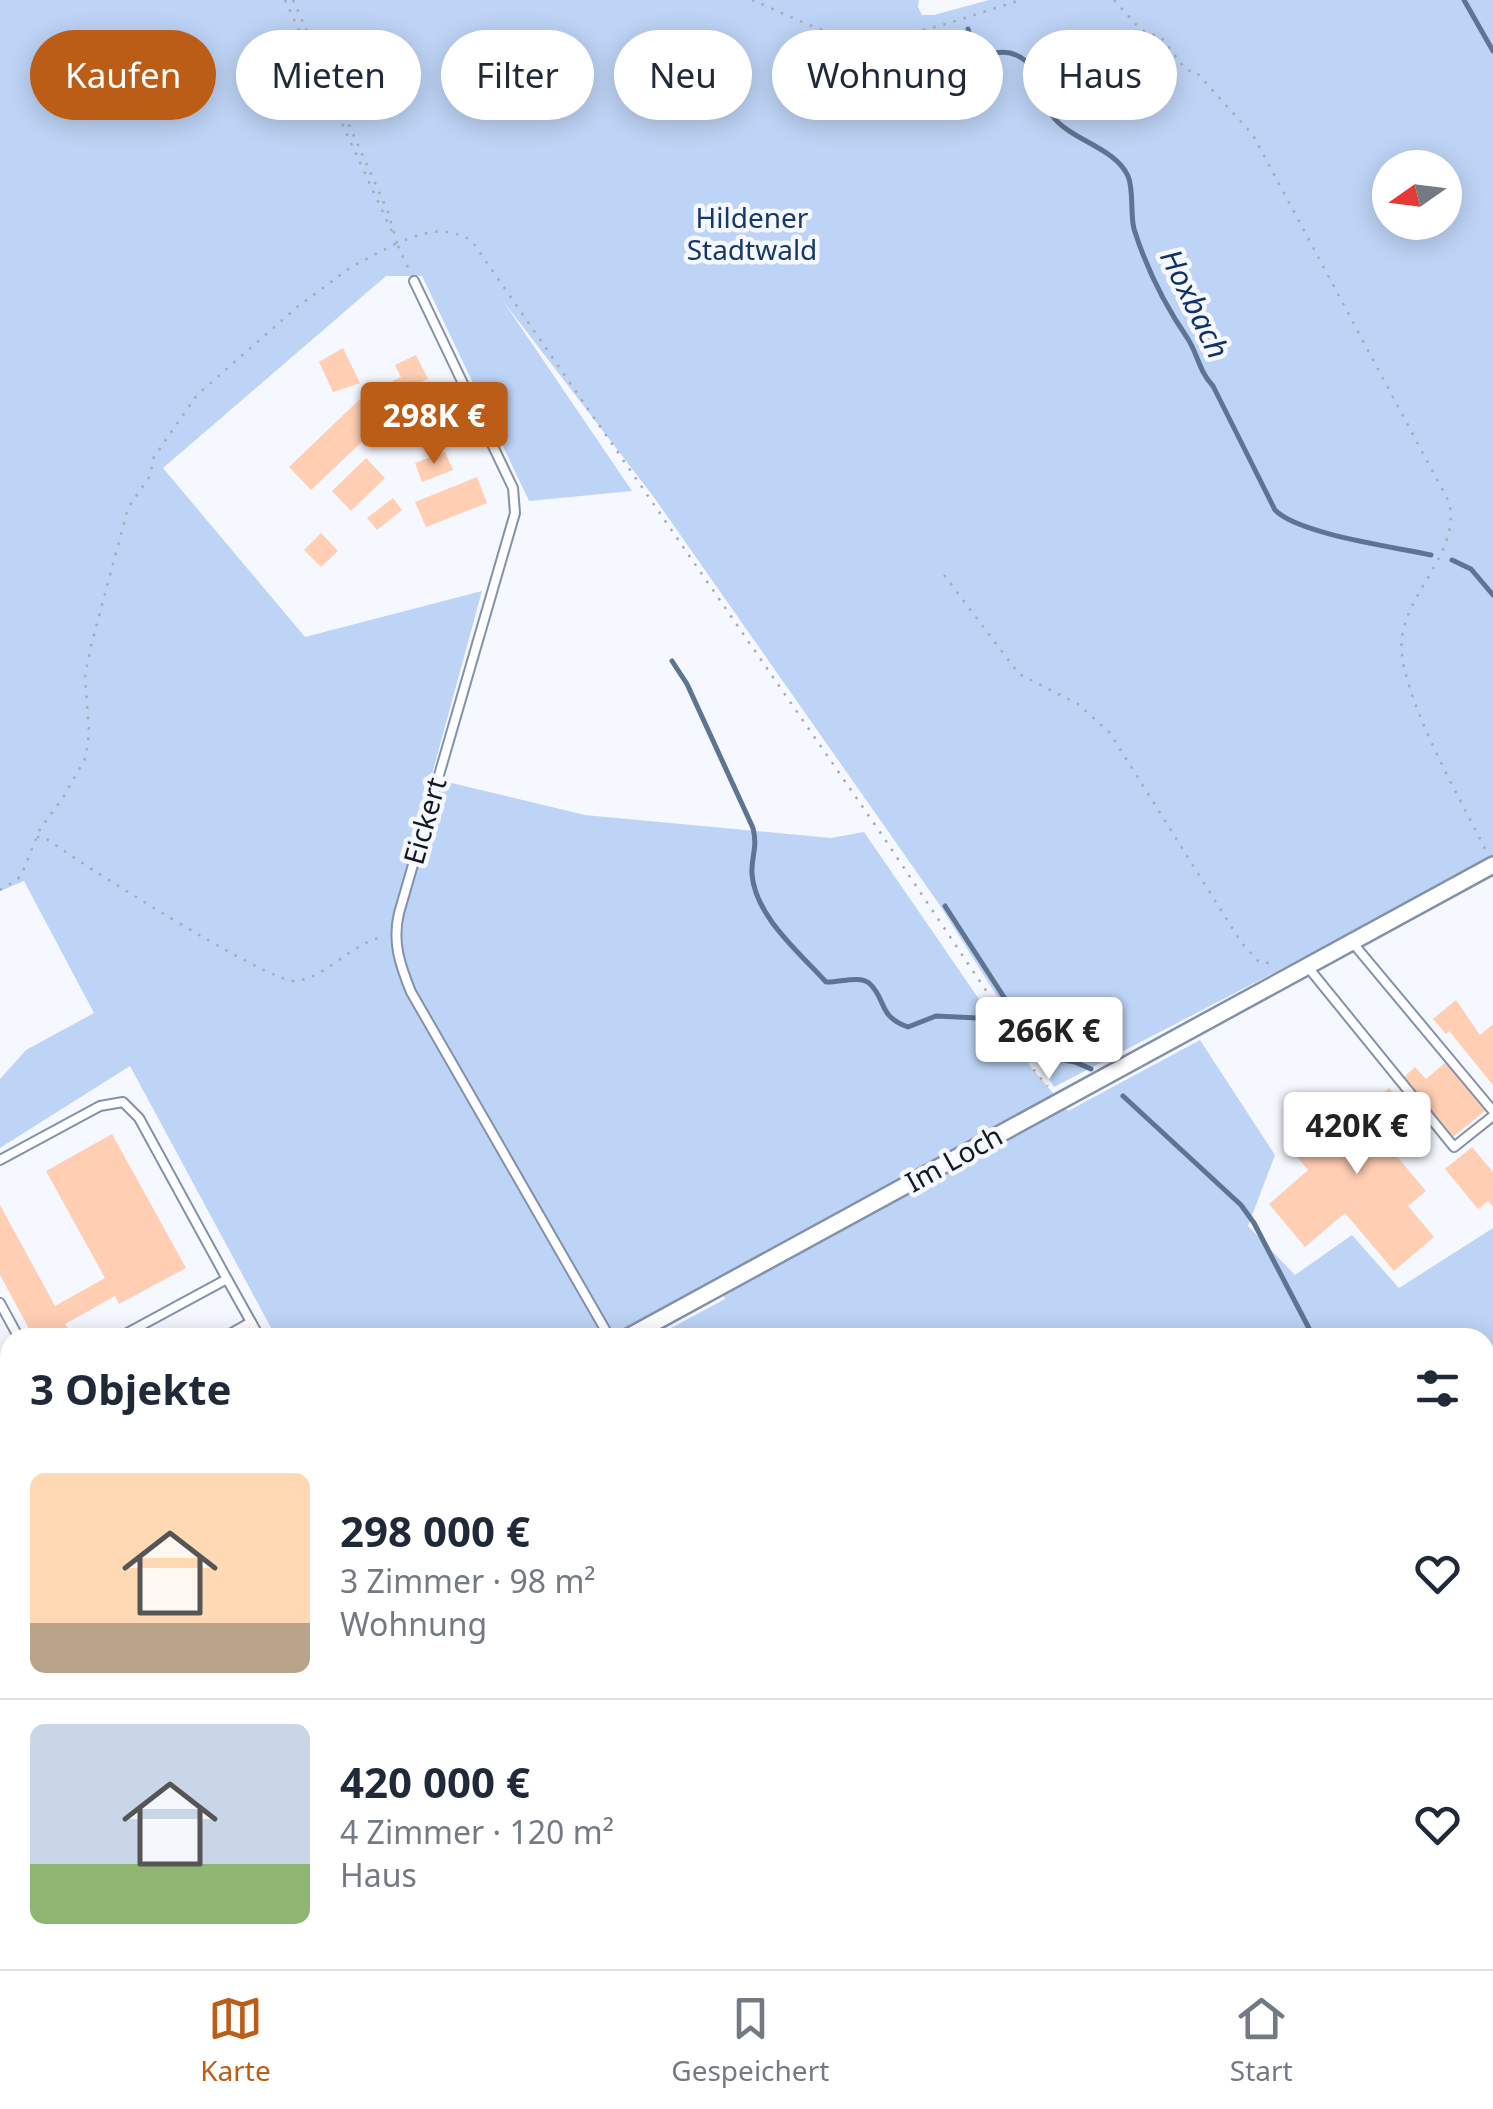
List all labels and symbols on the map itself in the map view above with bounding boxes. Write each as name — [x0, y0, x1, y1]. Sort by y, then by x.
north arrow — [1372, 150, 1462, 240]
park label: Hildener Stadtwald — [687, 198, 817, 268]
water label: Hoxbach — [1151, 242, 1239, 365]
pin: 298K € — [353, 382, 515, 467]
street label: Eickert — [394, 773, 455, 869]
pin: 266K € — [968, 997, 1130, 1082]
pin: 420K € — [1276, 1092, 1438, 1177]
street label: Im Loch — [898, 1116, 1009, 1200]

